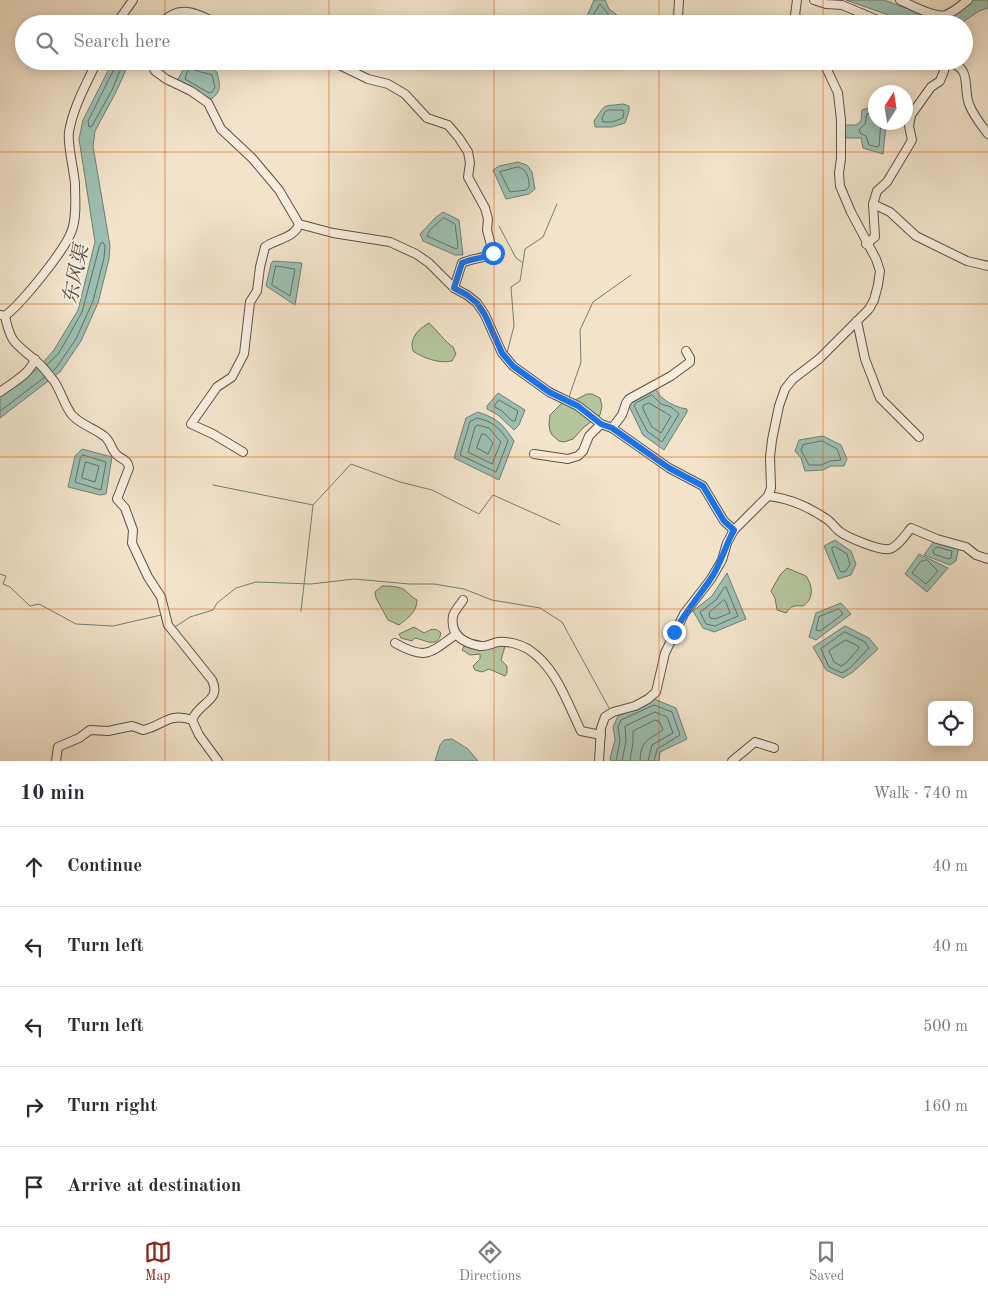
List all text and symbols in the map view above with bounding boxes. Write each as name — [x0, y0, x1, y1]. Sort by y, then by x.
search box — [15, 15, 973, 70]
icon: search — [33, 29, 61, 57]
text: Search here — [73, 33, 170, 52]
north arrow — [868, 85, 913, 130]
water label: 东风渠 — [59, 240, 94, 306]
route start — [482, 242, 505, 265]
route end — [663, 621, 686, 644]
map controls — [928, 701, 973, 746]
button: locate — [928, 701, 973, 746]
text: 10 min — [20, 783, 85, 804]
text: Walk · 740 m — [873, 786, 968, 802]
icon: ahead — [20, 853, 48, 881]
text: Continue — [67, 857, 142, 876]
text: 40 m — [932, 859, 968, 875]
icon: left — [20, 933, 48, 961]
text: Turn left — [67, 937, 144, 956]
text: 40 m — [932, 939, 968, 955]
icon: left — [20, 1013, 48, 1041]
text: Turn left — [67, 1017, 144, 1036]
text: 500 m — [923, 1019, 968, 1035]
icon: right — [20, 1093, 48, 1121]
text: Turn right — [67, 1097, 157, 1116]
text: 160 m — [923, 1099, 968, 1115]
icon: arrive — [20, 1173, 48, 1201]
text: Arrive at destination — [67, 1177, 241, 1196]
tab: Map — [144, 1238, 172, 1285]
tab: Directions — [459, 1238, 521, 1285]
tab: Saved — [809, 1238, 844, 1285]

